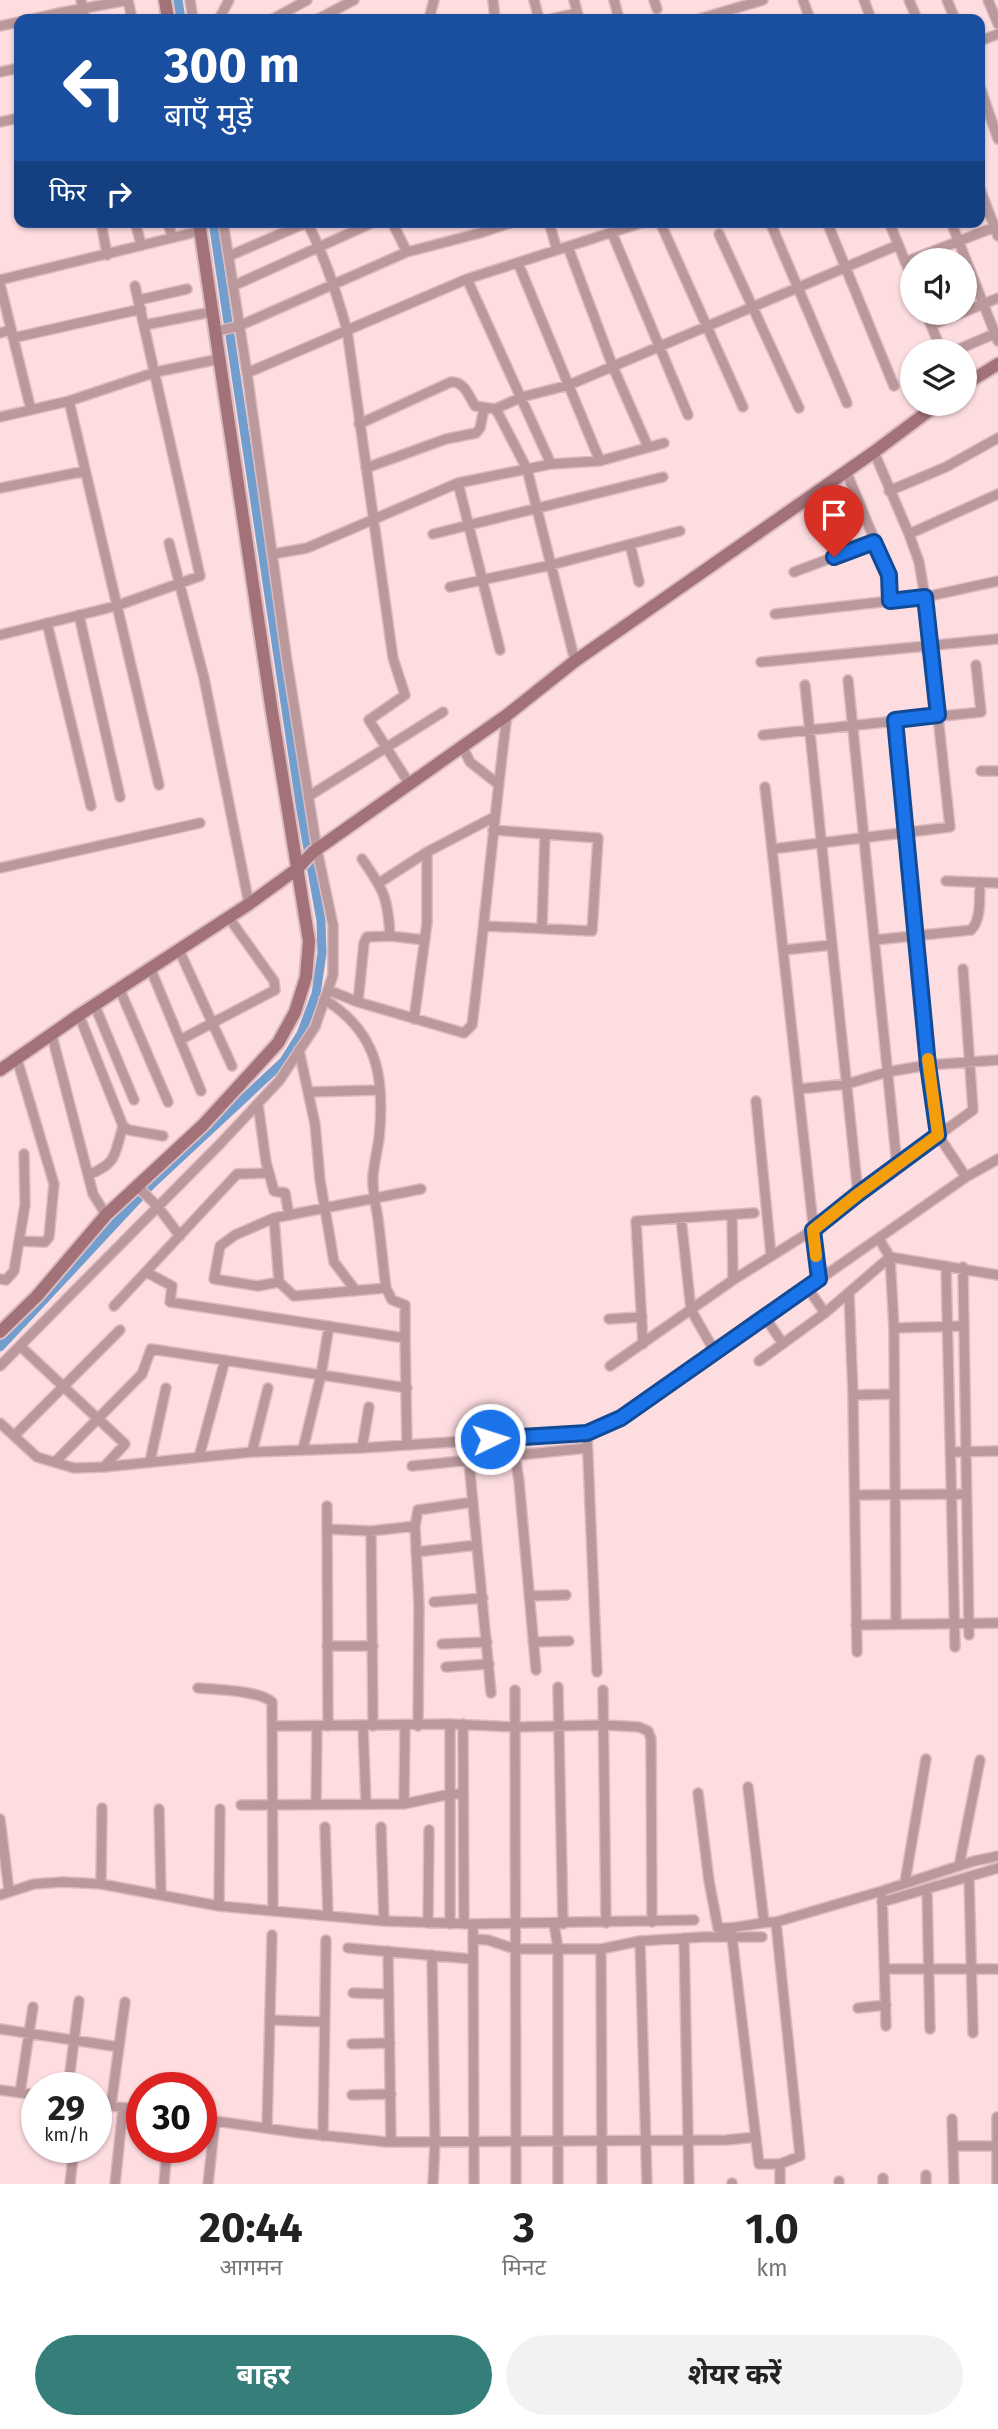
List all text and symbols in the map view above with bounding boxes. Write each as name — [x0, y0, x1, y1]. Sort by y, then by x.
text: 300 m — [164, 36, 300, 95]
icon: left — [49, 42, 140, 133]
text: बाएँ मुड़ें — [164, 96, 253, 134]
icon: right — [100, 175, 138, 213]
text: फिर — [49, 177, 86, 208]
map controls — [900, 248, 977, 416]
button: sound — [900, 248, 977, 325]
button: layers — [900, 339, 977, 416]
pin — [804, 485, 864, 557]
icon: arrive — [815, 496, 853, 534]
position arrow — [453, 1402, 527, 1476]
speed limit sign: 30 — [126, 2072, 217, 2163]
text: 29 — [48, 2087, 85, 2129]
text: km/h — [44, 2124, 89, 2146]
text: 20:44 — [199, 2203, 303, 2253]
text: 3 — [513, 2203, 535, 2253]
text: 1.0 — [745, 2204, 799, 2254]
text: आगमन — [219, 2253, 282, 2281]
text: मिनट — [502, 2253, 546, 2281]
text: km — [756, 2254, 788, 2282]
button: बाहर — [35, 2335, 492, 2415]
button: शेयर करें — [506, 2335, 963, 2415]

